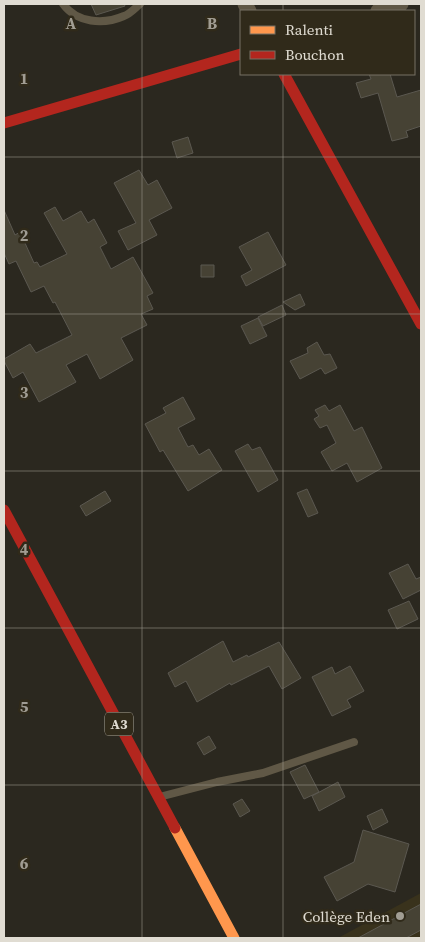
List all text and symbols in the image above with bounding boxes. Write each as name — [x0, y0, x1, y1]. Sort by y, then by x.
legend — [240, 10, 415, 75]
text: A — [66, 12, 77, 34]
text: B — [207, 12, 218, 34]
text: Ralenti — [285, 19, 333, 40]
text: Bouchon — [285, 44, 345, 65]
text: 1 — [20, 67, 28, 89]
text: 2 — [20, 224, 29, 246]
text: 3 — [20, 381, 29, 403]
text: 4 — [20, 538, 29, 560]
text: 5 — [20, 695, 29, 717]
road number: A3 — [105, 712, 133, 736]
text: 6 — [20, 852, 29, 874]
place label: Collège Eden — [303, 906, 390, 927]
marker: Collège Eden — [394, 910, 406, 922]

